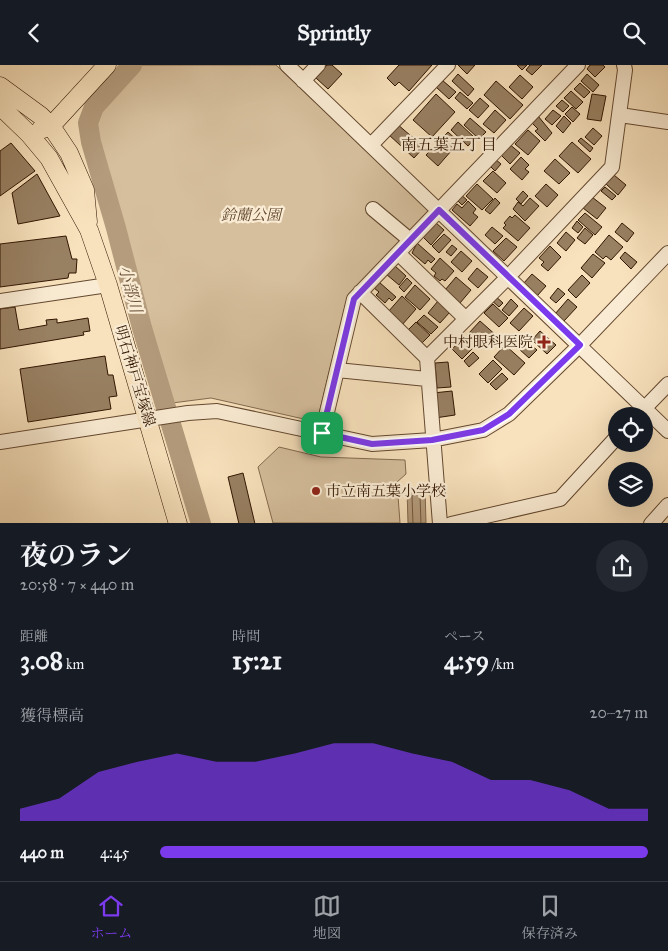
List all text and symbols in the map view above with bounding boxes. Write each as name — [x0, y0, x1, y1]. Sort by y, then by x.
icon: back — [20, 19, 48, 47]
text: Sprintly — [297, 19, 371, 46]
icon: search — [620, 19, 648, 47]
district label: 南五葉五丁目 — [401, 135, 497, 154]
park label: 鈴蘭公園 — [221, 206, 284, 224]
water label: 小部川 — [115, 263, 146, 317]
street label: 明石神戸宝塚線 — [111, 323, 159, 429]
place label: 中村眼科医院 — [443, 333, 533, 351]
marker: 中村眼科医院 — [537, 335, 551, 349]
map controls — [608, 407, 653, 507]
button: locate — [608, 407, 653, 452]
pin — [301, 412, 343, 454]
icon: arrive — [308, 419, 336, 447]
button: layers — [608, 462, 653, 507]
place label: 市立南五葉小学校 — [326, 482, 446, 500]
marker: 市立南五葉小学校 — [310, 485, 322, 497]
text: 夜のラン — [20, 538, 132, 573]
button: share — [596, 540, 648, 592]
text: 20:58 · 7 × 440 m — [20, 575, 134, 594]
text: 距離 — [20, 628, 48, 645]
text: 時間 — [232, 628, 260, 645]
text: ペース — [444, 628, 485, 645]
text: 3.08 — [20, 645, 63, 676]
text: 15:21 — [232, 645, 282, 676]
text: 4:59 — [444, 645, 489, 676]
text: km — [63, 656, 84, 673]
text: /km — [489, 656, 514, 673]
text: 20–27 m — [590, 703, 648, 722]
text: 獲得標高 — [20, 706, 84, 725]
text: 440 m — [20, 843, 64, 862]
text: 4:45 — [100, 843, 129, 862]
tab: ホーム — [90, 892, 132, 942]
tab: 地図 — [313, 892, 341, 942]
tab: 保存済み — [522, 892, 578, 942]

